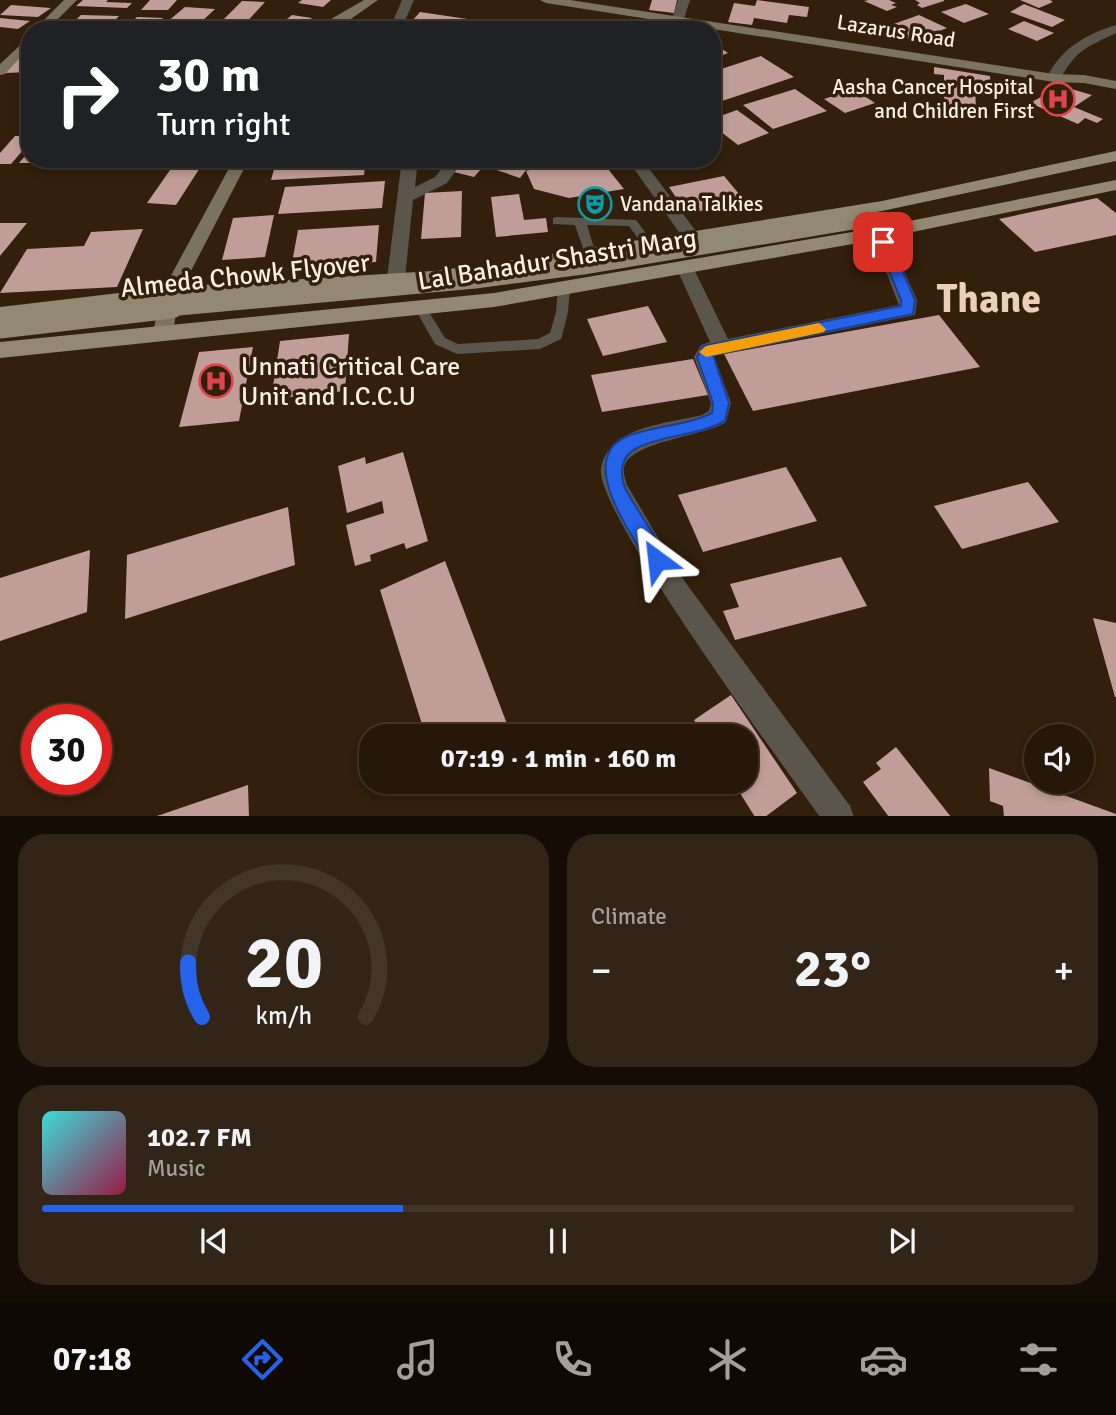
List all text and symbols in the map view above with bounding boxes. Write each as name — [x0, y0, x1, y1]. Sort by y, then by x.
street label: Lazarus Road — [835, 9, 957, 53]
text: 30 m — [157, 45, 260, 105]
icon: right — [42, 49, 133, 140]
place label: Aasha Cancer Hospital and Children First — [832, 74, 1034, 124]
hospital icon: Aasha Cancer Hospital and Children First — [1039, 80, 1077, 118]
text: Turn right — [157, 105, 290, 144]
theatre icon: Vandana Talkies — [576, 185, 614, 223]
place label: Vandana Talkies — [620, 191, 763, 217]
pin — [853, 212, 913, 272]
street label: Lal Bahadur Shastri Marg — [416, 222, 699, 298]
icon: arrive — [864, 223, 902, 261]
street label: Almeda Chowk Flyover — [119, 247, 372, 305]
district label: Thane — [937, 274, 1041, 324]
place label: Unnati Critical Care Unit and I.C.C.U — [241, 351, 460, 413]
hospital icon: Unnati Critical Care Unit and I.C.C.U — [197, 362, 235, 400]
position arrow — [620, 523, 694, 597]
speed limit sign: 30 — [21, 704, 112, 795]
map controls — [1024, 724, 1094, 794]
button: sound — [1024, 724, 1094, 794]
text: 07:19 · 1 min · 160 m — [441, 743, 676, 775]
text: Climate — [591, 902, 667, 931]
text: 20 — [244, 919, 323, 1008]
text: 23° — [794, 937, 871, 1001]
text: − — [591, 947, 612, 994]
text: + — [1053, 947, 1074, 994]
text: km/h — [255, 999, 312, 1030]
text: 102.7 FM — [147, 1122, 252, 1154]
text: Music — [147, 1154, 205, 1183]
icon: previous — [195, 1222, 233, 1260]
icon: pause — [539, 1222, 577, 1260]
icon: next — [883, 1222, 921, 1260]
icon: directions — [238, 1335, 287, 1384]
icon: music — [393, 1335, 442, 1384]
icon: phone — [548, 1335, 597, 1384]
icon: climate — [703, 1335, 752, 1384]
icon: car — [859, 1335, 908, 1384]
icon: filters — [1014, 1335, 1063, 1384]
text: 07:18 — [53, 1340, 132, 1379]

